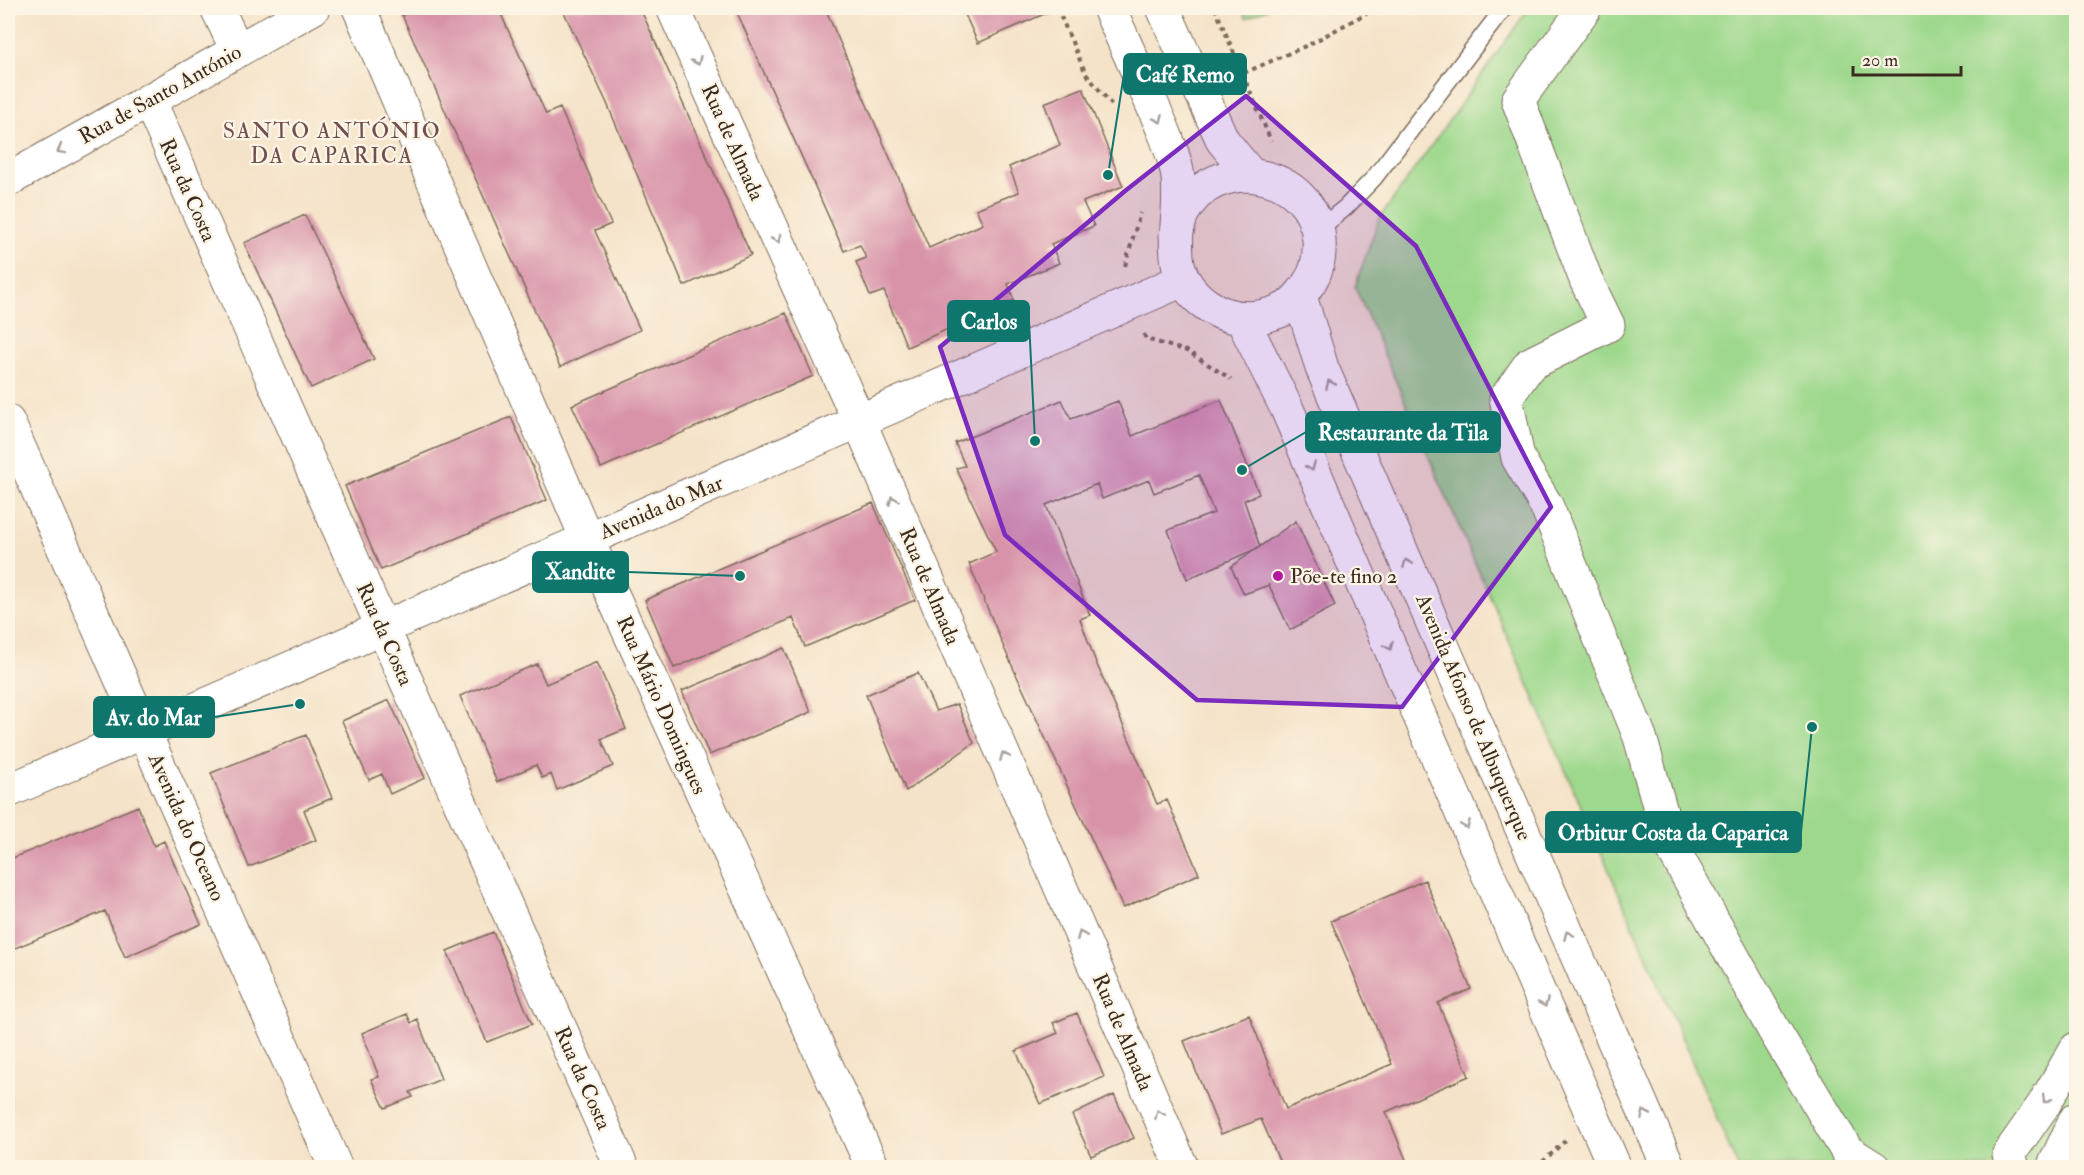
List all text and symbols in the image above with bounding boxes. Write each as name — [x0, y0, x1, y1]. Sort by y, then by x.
street label: Rua de Santo António — [74, 39, 246, 150]
scale bar — [1853, 39, 1961, 77]
text: 20 m — [1862, 49, 1898, 72]
one-way arrow — [689, 54, 701, 65]
callout: Café Remo — [1124, 54, 1246, 94]
text: Café Remo — [1136, 61, 1235, 89]
street label: Rua de Almada — [695, 80, 770, 205]
one-way arrow — [1151, 112, 1163, 123]
district label: SANTO ANTÓNIO DA CAPARICA — [223, 116, 441, 170]
street label: Rua da Costa — [153, 134, 222, 246]
one-way arrow — [57, 143, 67, 154]
one-way arrow — [769, 232, 781, 243]
callout: Carlos — [948, 301, 1029, 341]
text: Carlos — [961, 308, 1018, 336]
one-way arrow — [1325, 380, 1337, 391]
callout: Restaurante da Tila — [1306, 412, 1500, 452]
text: Restaurante da Tila — [1318, 419, 1489, 447]
one-way arrow — [1304, 460, 1316, 471]
street label: Avenida do Mar — [594, 469, 727, 546]
one-way arrow — [888, 495, 900, 506]
street label: Rua de Almada — [893, 523, 967, 649]
callout: Xandite — [533, 552, 628, 592]
text: Xandite — [545, 558, 616, 586]
one-way arrow — [1402, 559, 1414, 570]
place label: Põe-te fino 2 — [1290, 563, 1397, 590]
marker: Põe-te fino 2 — [1271, 569, 1285, 583]
street label: Rua da Costa — [350, 578, 419, 690]
street label: Avenida Afonso de Albuquerque — [1409, 589, 1538, 845]
street label: Rua Mário Domingues — [610, 612, 713, 799]
one-way arrow — [1382, 639, 1394, 650]
callout: Av. do Mar — [94, 697, 214, 737]
text: Av. do Mar — [105, 704, 203, 732]
street label: Avenida do Oceano — [141, 748, 231, 905]
one-way arrow — [999, 751, 1011, 762]
callout: Orbitur Costa da Caparica — [1546, 812, 1801, 852]
one-way arrow — [1459, 818, 1471, 829]
text: Orbitur Costa da Caparica — [1558, 819, 1789, 848]
one-way arrow — [1076, 930, 1088, 941]
one-way arrow — [1563, 930, 1575, 941]
street label: Rua de Almada — [1086, 969, 1160, 1095]
one-way arrow — [1537, 997, 1549, 1008]
street label: Rua da Costa — [548, 1022, 617, 1134]
one-way arrow — [2043, 1093, 2054, 1104]
one-way arrow — [1154, 1109, 1166, 1120]
one-way arrow — [1641, 1109, 1653, 1120]

